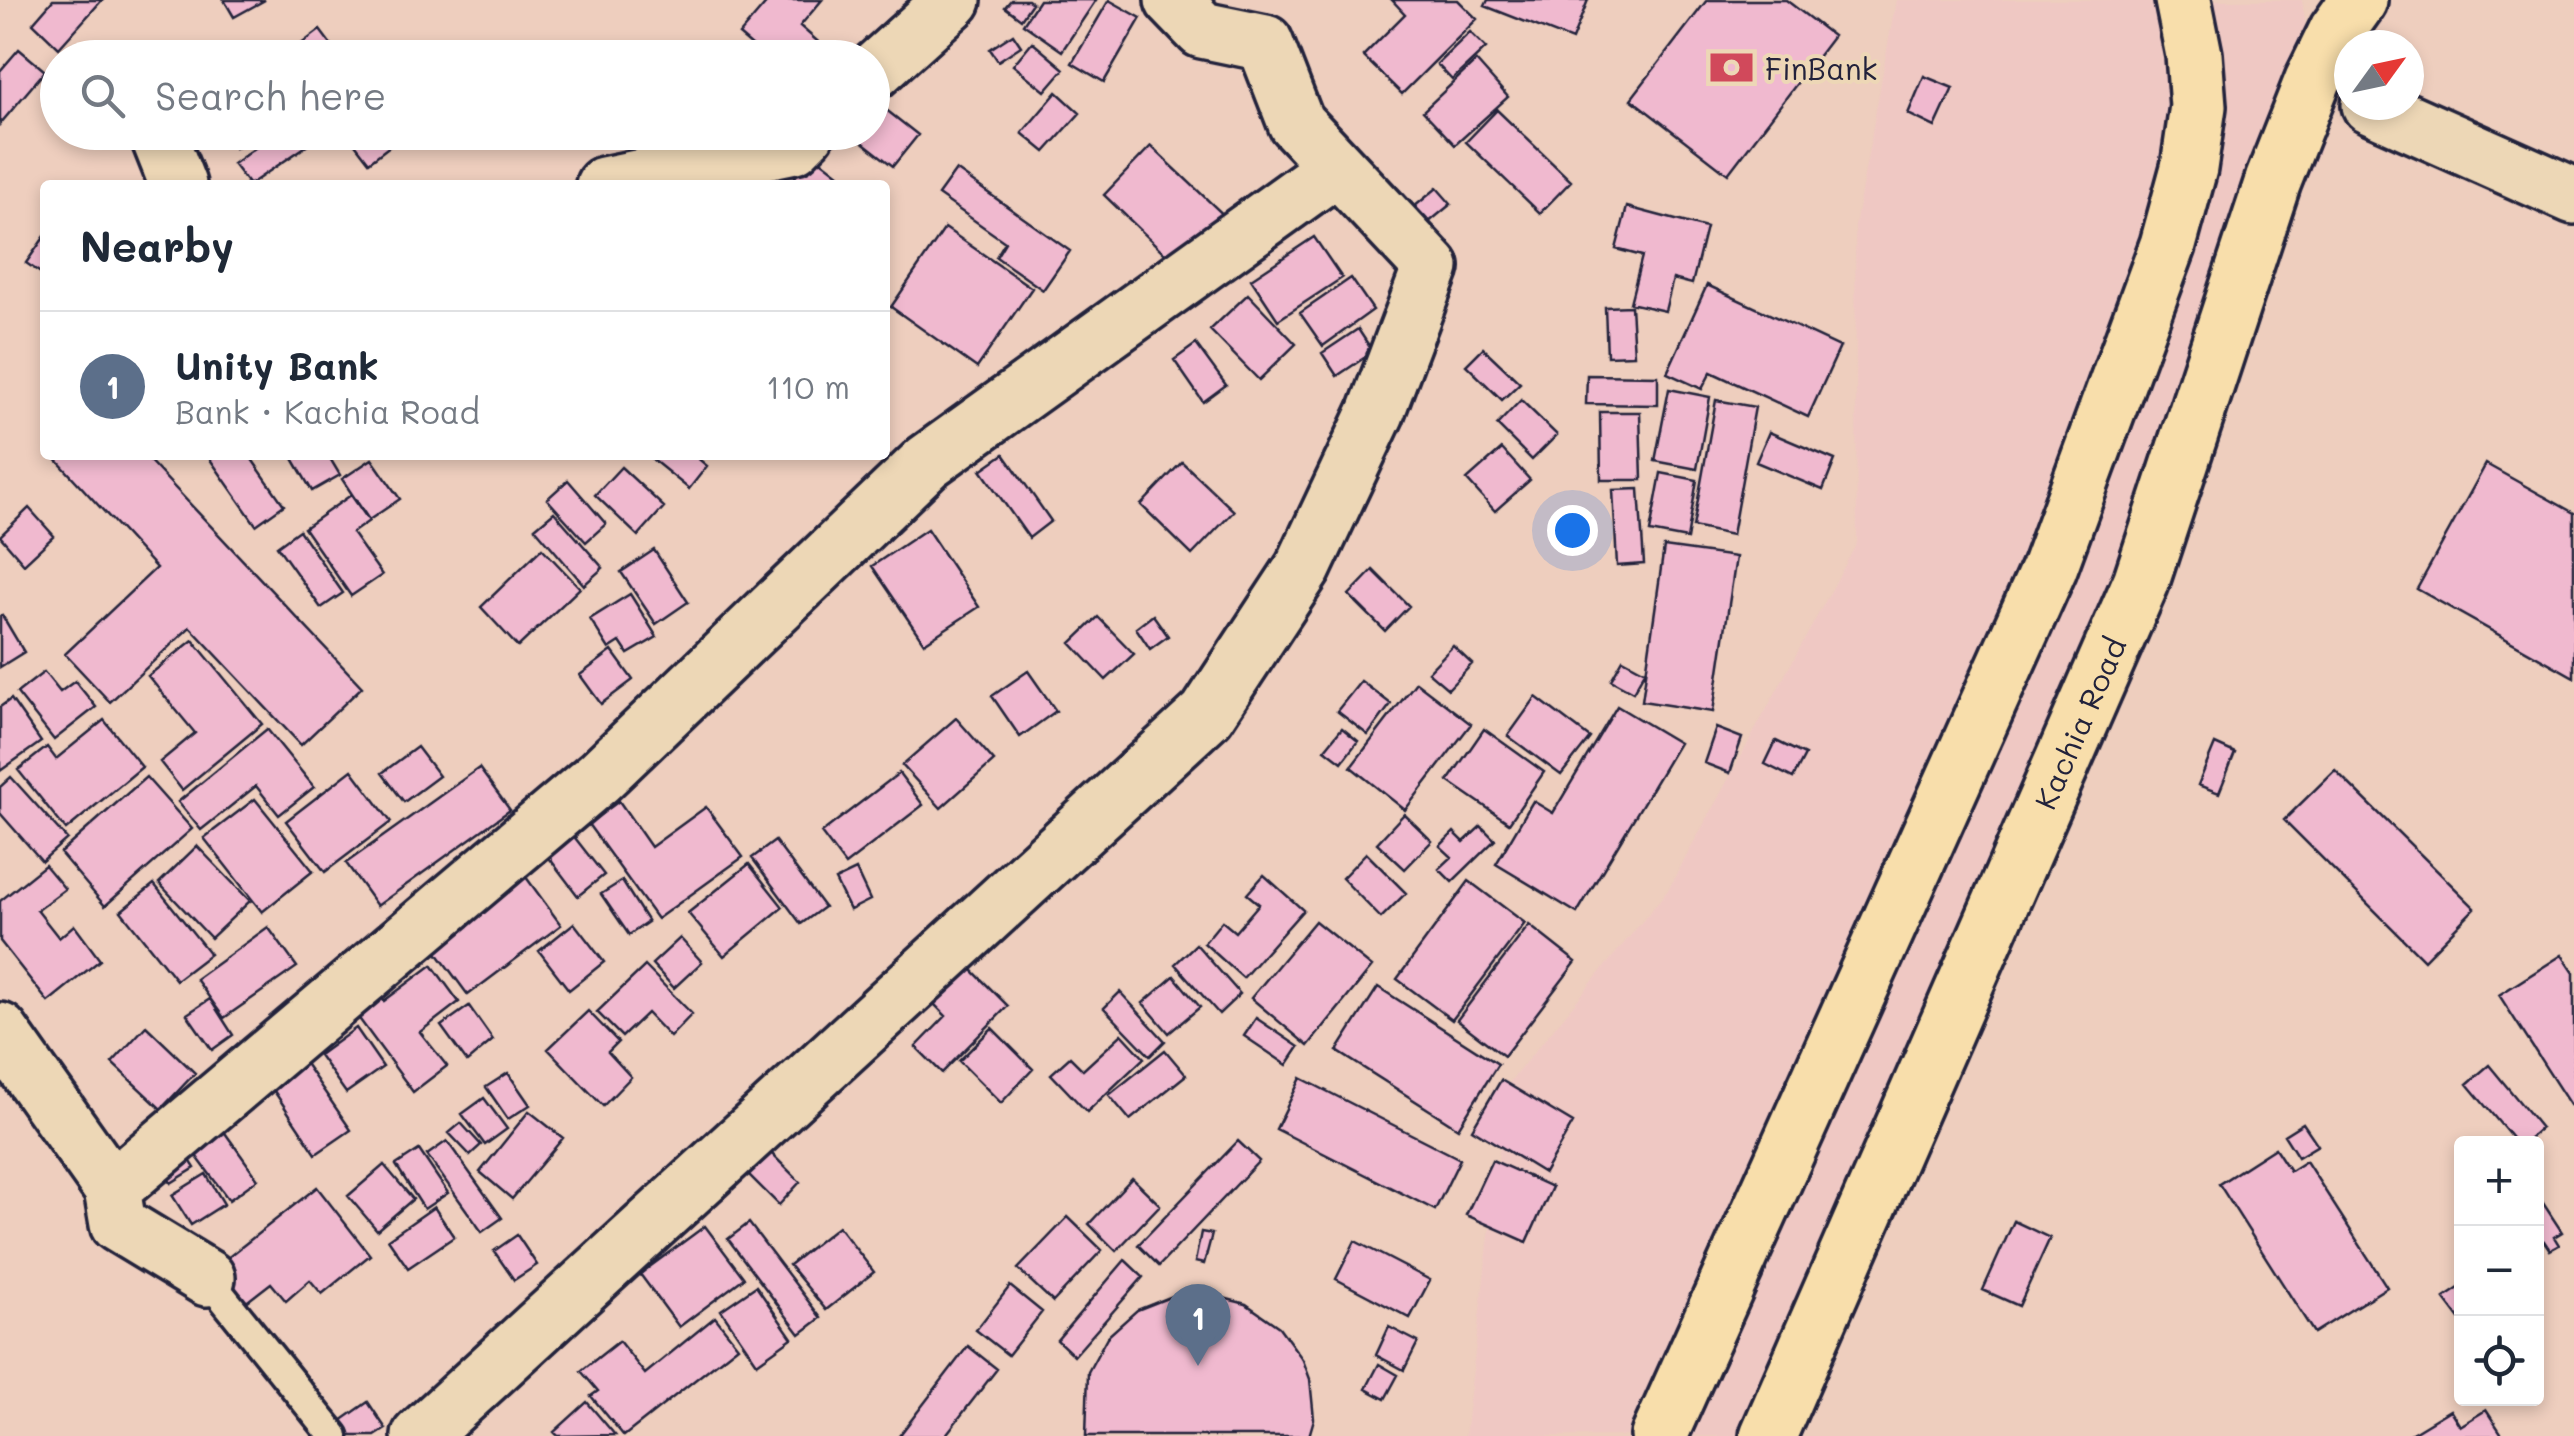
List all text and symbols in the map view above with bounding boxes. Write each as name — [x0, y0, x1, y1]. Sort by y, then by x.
north arrow — [2334, 30, 2424, 120]
search box — [40, 40, 890, 150]
bank icon: FinBank — [1708, 44, 1756, 92]
place label: FinBank — [1765, 48, 1877, 88]
icon: search — [75, 68, 130, 123]
text: Search here — [155, 70, 386, 120]
text: Nearby — [80, 218, 234, 273]
text: Unity Bank — [175, 340, 379, 390]
text: 1 — [105, 365, 120, 407]
text: 110 m — [766, 365, 850, 407]
text: Bank · Kachia Road — [175, 390, 480, 432]
your location — [1547, 505, 1598, 556]
street label: Kachia Road — [2024, 631, 2135, 815]
map controls — [2454, 1136, 2544, 1406]
button: + — [2454, 1136, 2544, 1226]
button: − — [2454, 1226, 2544, 1316]
pin: 1 — [1166, 1284, 1230, 1366]
button: locate — [2454, 1316, 2544, 1406]

